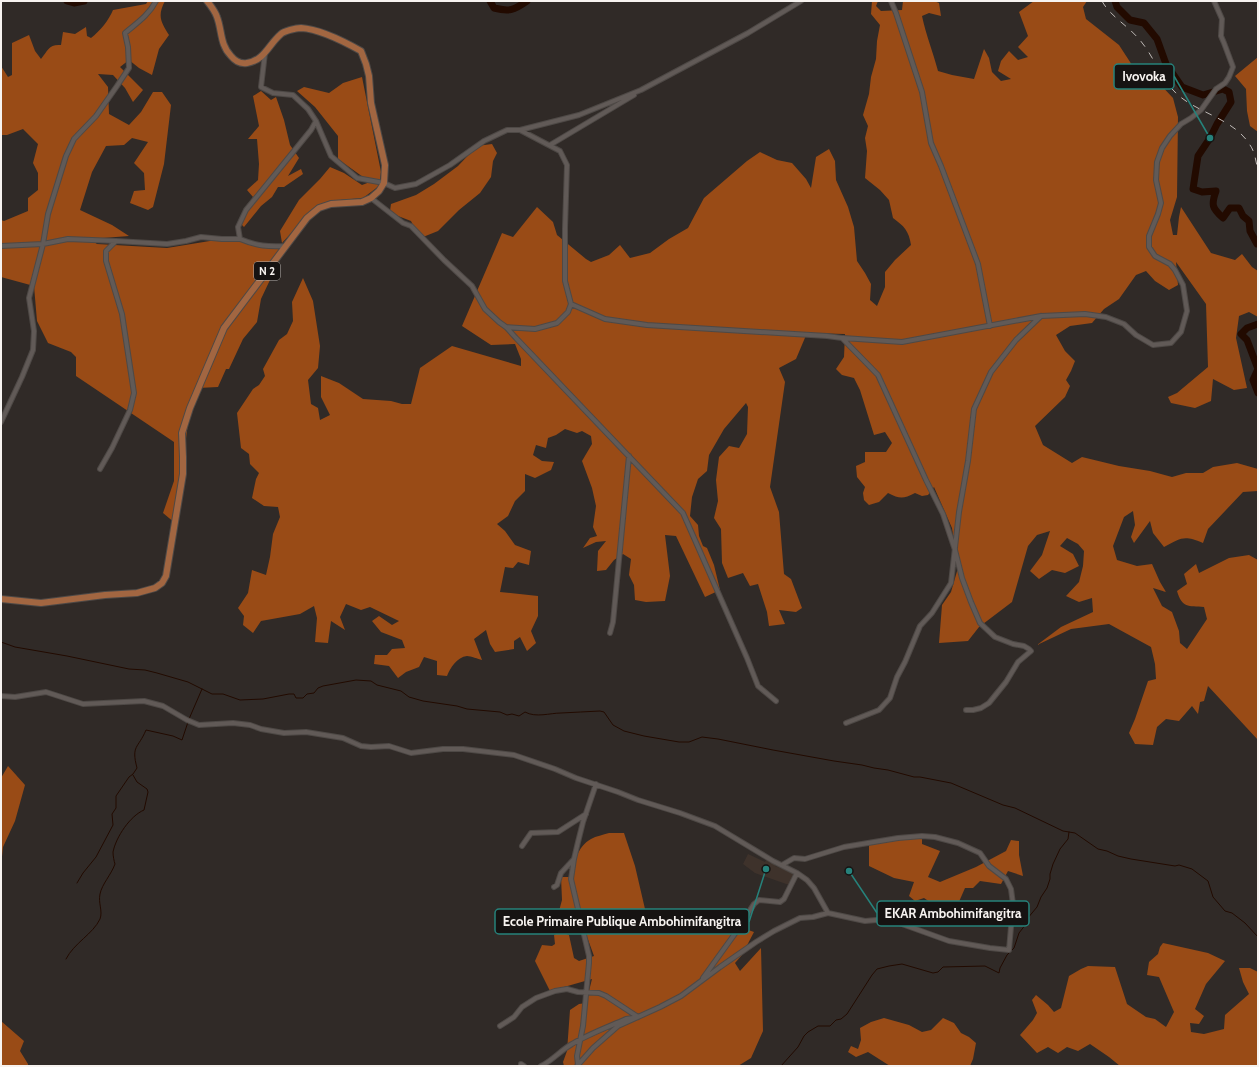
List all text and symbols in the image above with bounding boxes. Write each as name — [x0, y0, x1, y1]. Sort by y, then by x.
callout: Ivovoka — [1114, 64, 1174, 89]
text: Ivovoka — [1122, 68, 1166, 84]
road number: N 2 — [254, 262, 280, 280]
callout: EKAR Ambohimifangitra — [877, 901, 1029, 926]
text: EKAR Ambohimifangitra — [885, 905, 1022, 921]
callout: Ecole Primaire Publique Ambohimifangitra — [495, 909, 749, 934]
text: Ecole Primaire Publique Ambohimifangitra — [503, 913, 742, 929]

